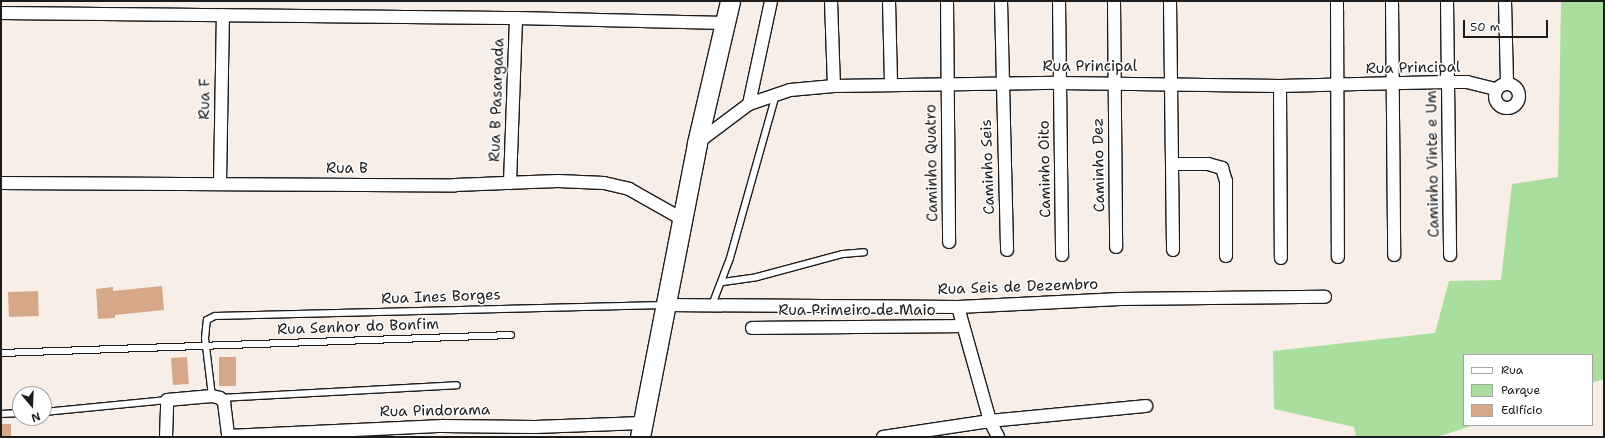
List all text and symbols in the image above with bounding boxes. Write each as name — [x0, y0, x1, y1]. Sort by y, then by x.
scale bar — [1465, 12, 1550, 38]
text: 50 m — [1470, 19, 1500, 35]
street label: Rua B Pasargada — [486, 38, 508, 162]
street label: Rua Principal — [1043, 58, 1137, 76]
street label: Rua Principal — [1365, 58, 1461, 78]
street label: Rua F — [196, 78, 214, 120]
street label: Caminho Vinte e Um — [1423, 90, 1443, 238]
street label: Caminho Quatro — [922, 104, 942, 222]
street label: Caminho Dez — [1089, 118, 1109, 212]
street label: Caminho Seis — [977, 119, 999, 215]
street label: Caminho Oito — [1035, 120, 1055, 218]
street label: Rua B — [326, 160, 368, 178]
street label: Rua Seis de Dezembro — [937, 275, 1099, 299]
street label: Rua Ines Borges — [381, 286, 501, 308]
street label: Rua Primeiro de Maio — [778, 302, 936, 320]
street label: Rua Senhor do Bonfim — [277, 315, 439, 339]
legend — [1463, 354, 1593, 426]
text: Rua — [1501, 362, 1523, 378]
text: Parque — [1501, 382, 1540, 398]
north arrow — [12, 386, 52, 426]
street label: Rua Pindorama — [380, 401, 490, 421]
text: Edifício — [1501, 402, 1542, 418]
text: N — [29, 408, 42, 425]

